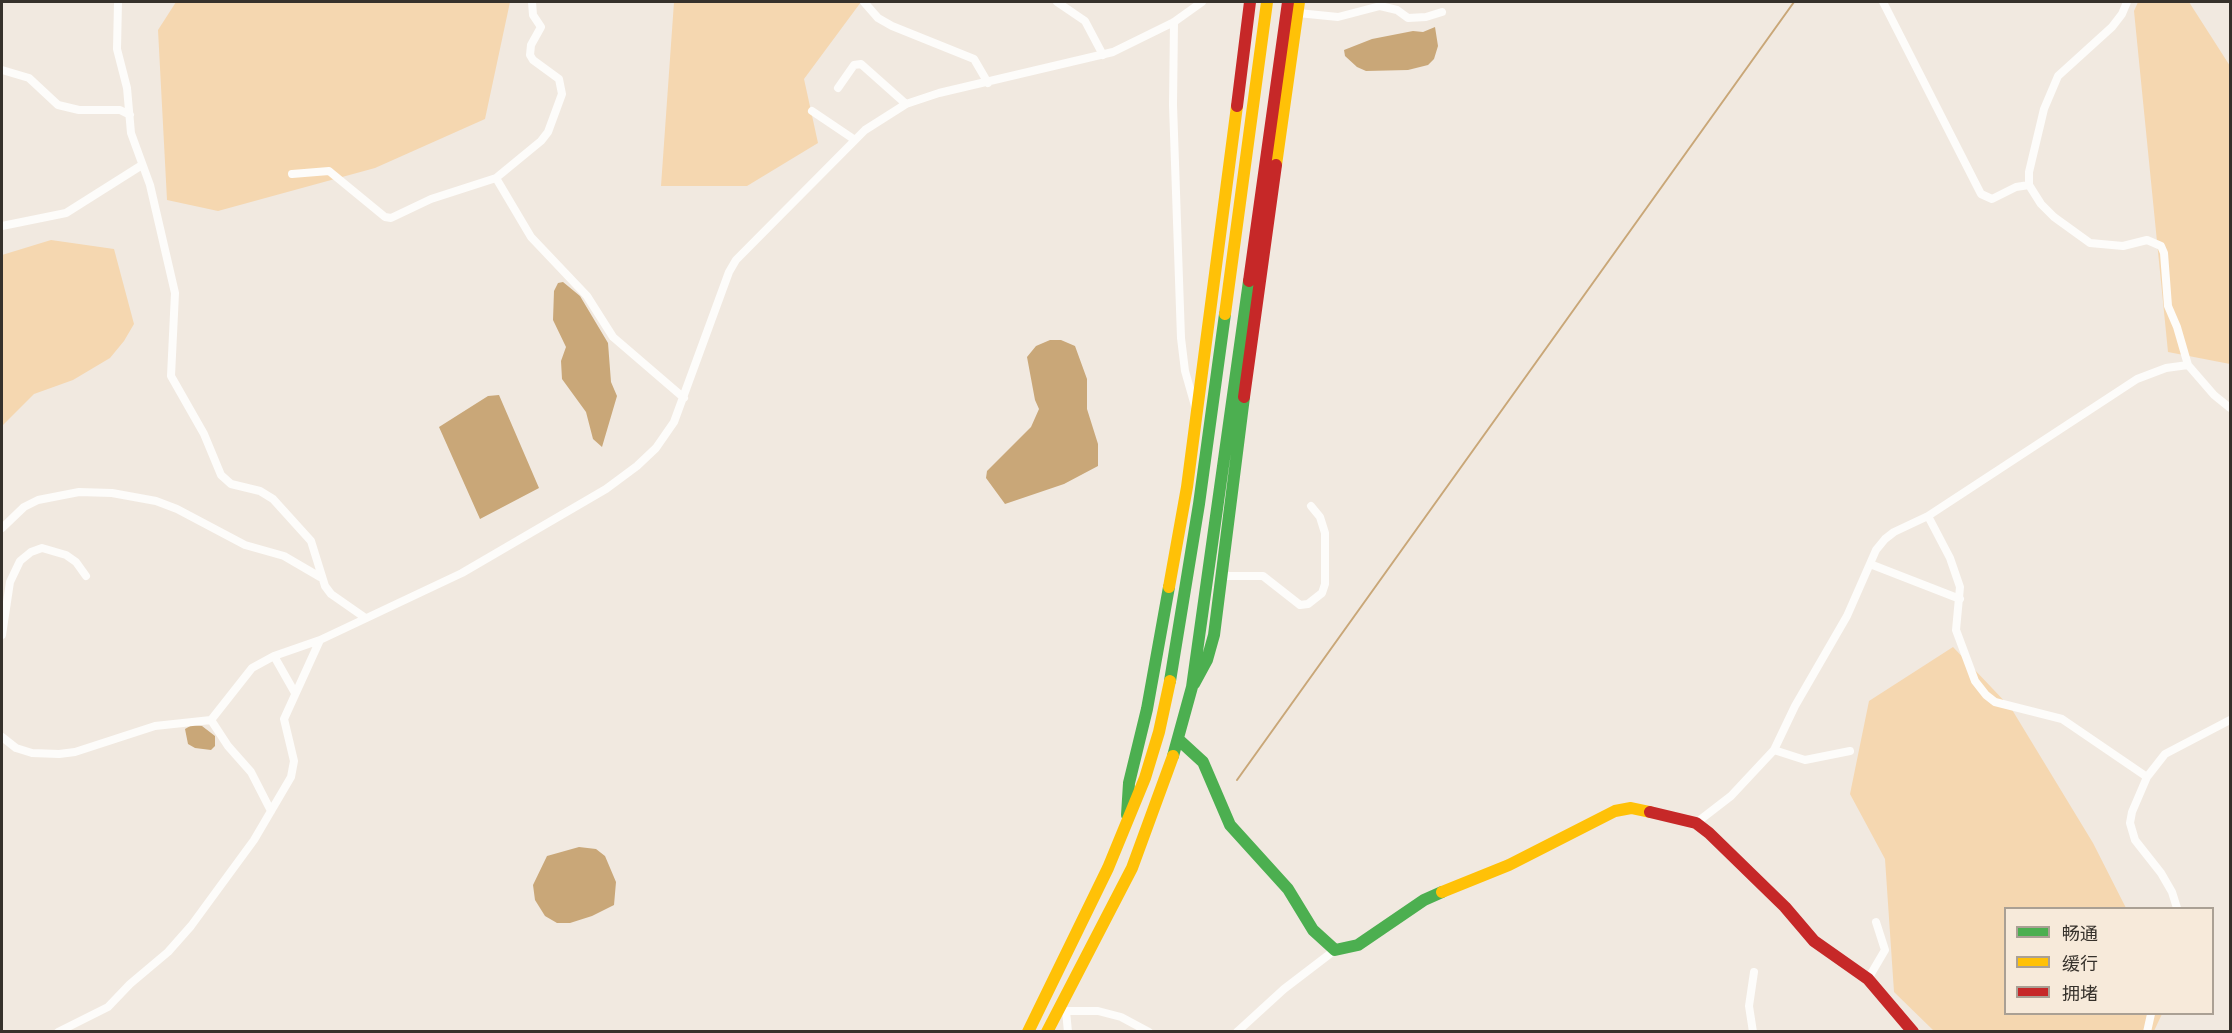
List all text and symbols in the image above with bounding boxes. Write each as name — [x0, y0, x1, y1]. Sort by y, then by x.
legend — [2004, 907, 2214, 1015]
text: 畅通 — [2062, 923, 2098, 945]
text: 缓行 — [2062, 953, 2098, 975]
text: 拥堵 — [2062, 983, 2098, 1005]

